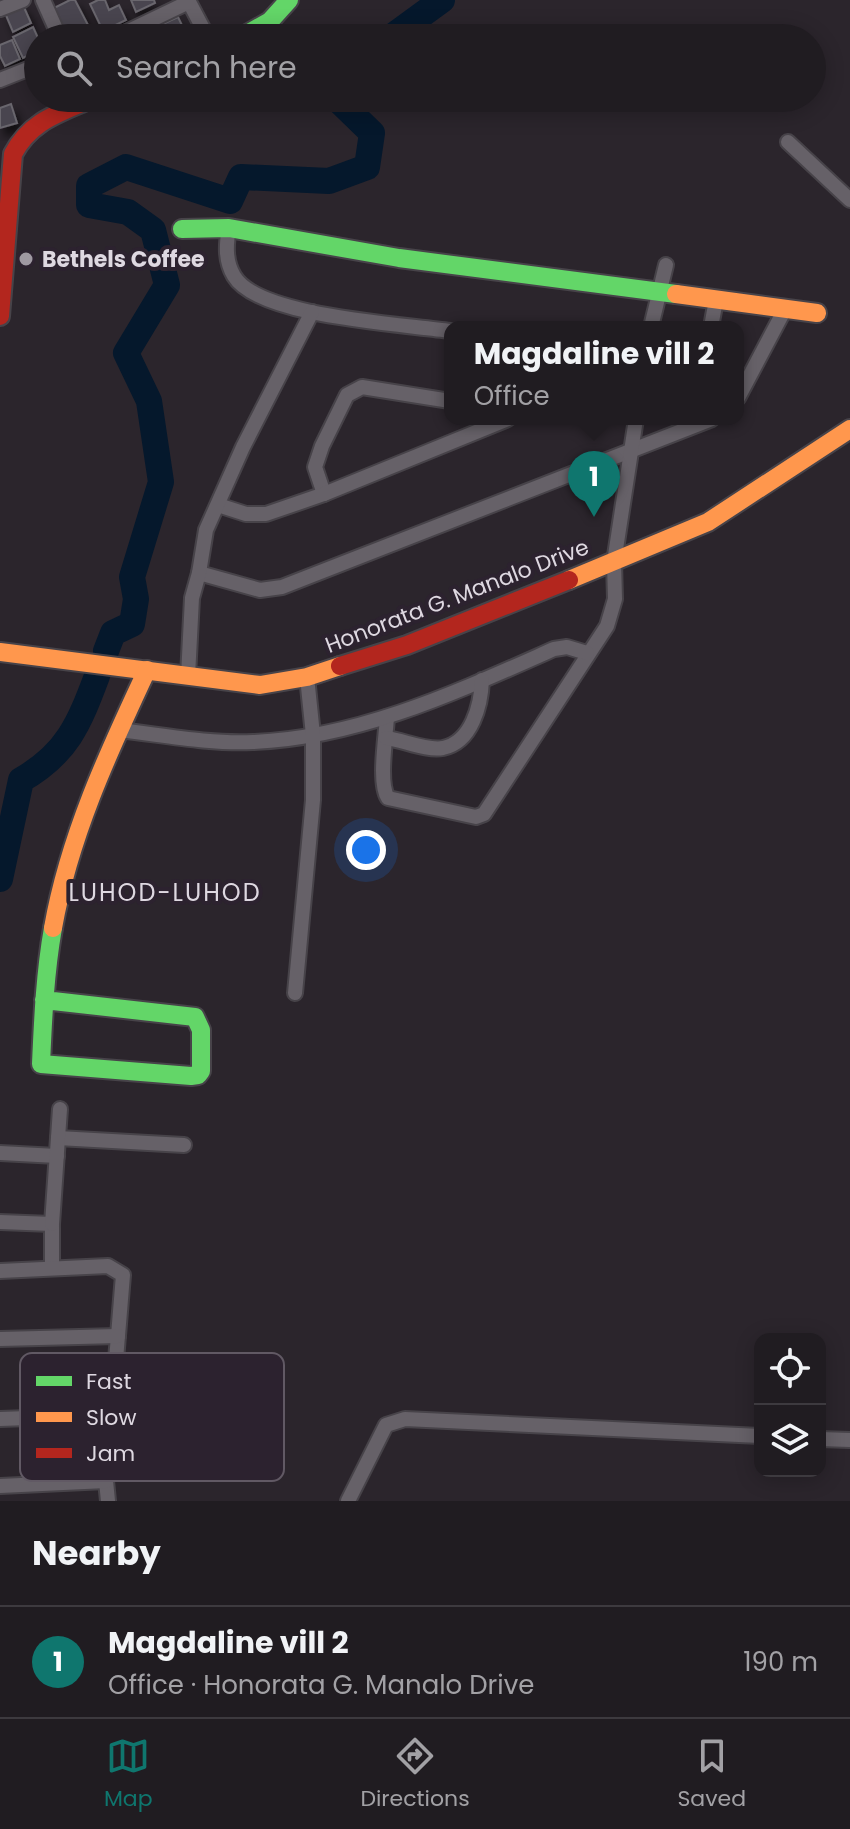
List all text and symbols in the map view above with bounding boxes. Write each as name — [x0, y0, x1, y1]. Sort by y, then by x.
search box — [24, 24, 826, 112]
icon: search — [52, 46, 96, 90]
text: Search here — [116, 46, 297, 89]
place label: Bethels Coffee — [42, 244, 205, 275]
marker: Bethels Coffee — [17, 250, 35, 268]
popup — [444, 321, 744, 425]
text: Magdaline vill 2 — [474, 332, 714, 375]
text: Office — [474, 378, 550, 414]
pin: 1 — [568, 451, 620, 517]
street label: Honorata G. Manalo Drive — [321, 531, 593, 661]
your location — [346, 830, 386, 870]
district label: LUHOD-LUHOD — [68, 876, 262, 909]
map controls — [754, 1333, 826, 1477]
button: locate — [754, 1333, 826, 1405]
legend — [20, 1353, 284, 1481]
text: Fast — [86, 1366, 131, 1397]
text: Slow — [86, 1402, 136, 1433]
button: layers — [754, 1405, 826, 1477]
text: Jam — [86, 1438, 135, 1469]
text: Nearby — [32, 1529, 161, 1577]
text: Magdaline vill 2 — [108, 1621, 349, 1664]
text: 1 — [53, 1644, 63, 1680]
text: 190 m — [743, 1644, 818, 1680]
text: Office · Honorata G. Manalo Drive — [108, 1667, 534, 1703]
tab: Map — [104, 1734, 153, 1815]
tab: Directions — [360, 1734, 470, 1815]
tab: Saved — [677, 1734, 746, 1815]

